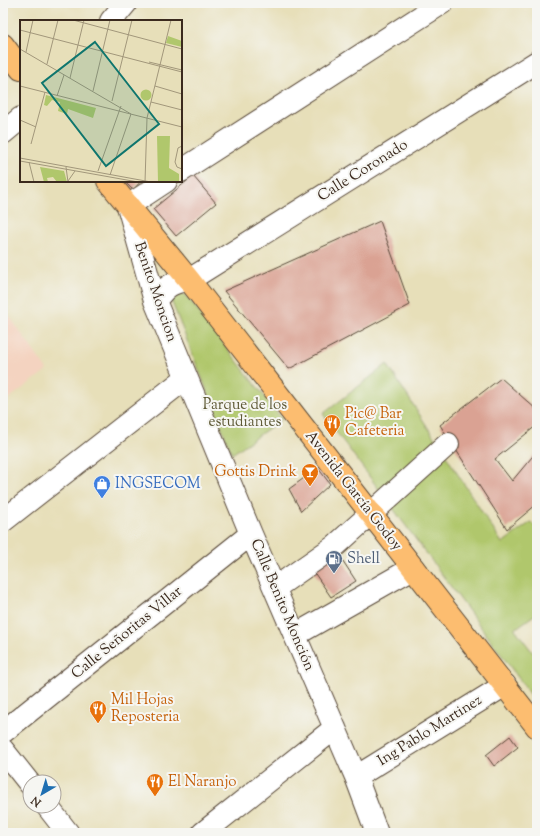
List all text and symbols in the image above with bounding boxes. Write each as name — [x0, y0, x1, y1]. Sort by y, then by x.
inset map — [20, 20, 182, 182]
street label: Calle Coronado — [314, 135, 412, 207]
street label: Benito Moncion — [128, 239, 182, 345]
park label: Parque de los estudiantes — [203, 395, 287, 433]
place label: Pic@ Bar Cafeteria — [345, 404, 405, 442]
restaurant icon: Pic@ Bar Cafeteria — [322, 413, 342, 438]
street label: Avenida García Godoy — [299, 427, 407, 556]
place label: Gottis Drink — [214, 462, 297, 483]
bar icon: Gottis Drink — [300, 462, 320, 487]
shop icon: INGSECOM — [92, 474, 112, 499]
place label: INGSECOM — [115, 474, 201, 495]
street label: Calle Benito Monción — [245, 536, 319, 674]
fuel station icon: Shell — [324, 549, 344, 574]
place label: Shell — [347, 549, 380, 570]
street label: Calle Señoritas Villar — [67, 581, 187, 684]
place label: Mil Hojas Reposteria — [111, 690, 180, 728]
street label: Ing Pablo Martinez — [374, 690, 487, 772]
restaurant icon: Mil Hojas Reposteria — [88, 699, 108, 724]
restaurant icon: El Naranjo — [145, 772, 165, 797]
place label: El Naranjo — [168, 772, 237, 793]
north arrow — [22, 774, 62, 814]
text: N — [28, 792, 46, 811]

